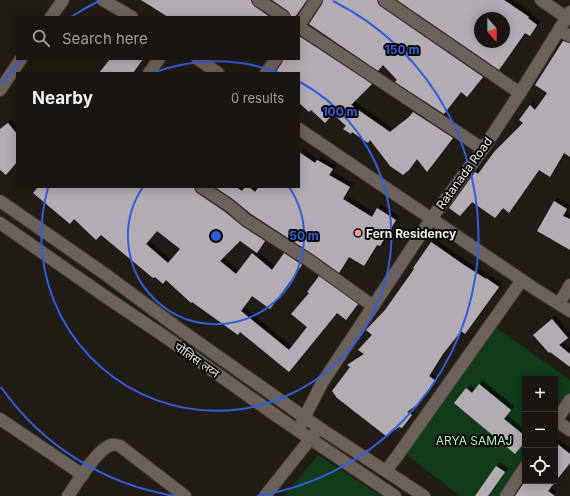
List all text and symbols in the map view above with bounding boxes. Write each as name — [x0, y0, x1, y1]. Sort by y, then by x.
north arrow — [474, 12, 510, 48]
search box — [16, 16, 300, 60]
icon: search — [30, 27, 52, 49]
text: Search here — [62, 29, 148, 48]
text: 150 m — [385, 42, 419, 57]
text: Nearby — [32, 88, 93, 108]
text: 0 results — [231, 90, 284, 106]
text: 100 m — [322, 104, 358, 119]
street label: Ratanada Road — [433, 134, 495, 212]
place label: Fern Residency — [366, 226, 457, 241]
text: 50 m — [289, 228, 319, 243]
marker: Fern Residency — [353, 228, 363, 238]
centre of rings — [209, 229, 223, 243]
street label: पोलिस लय्न — [172, 339, 223, 381]
map controls — [522, 376, 558, 484]
button: + — [522, 376, 558, 412]
button: − — [522, 412, 558, 448]
park label: ARYA SAMAJ — [436, 433, 512, 448]
button: locate — [522, 448, 558, 484]

